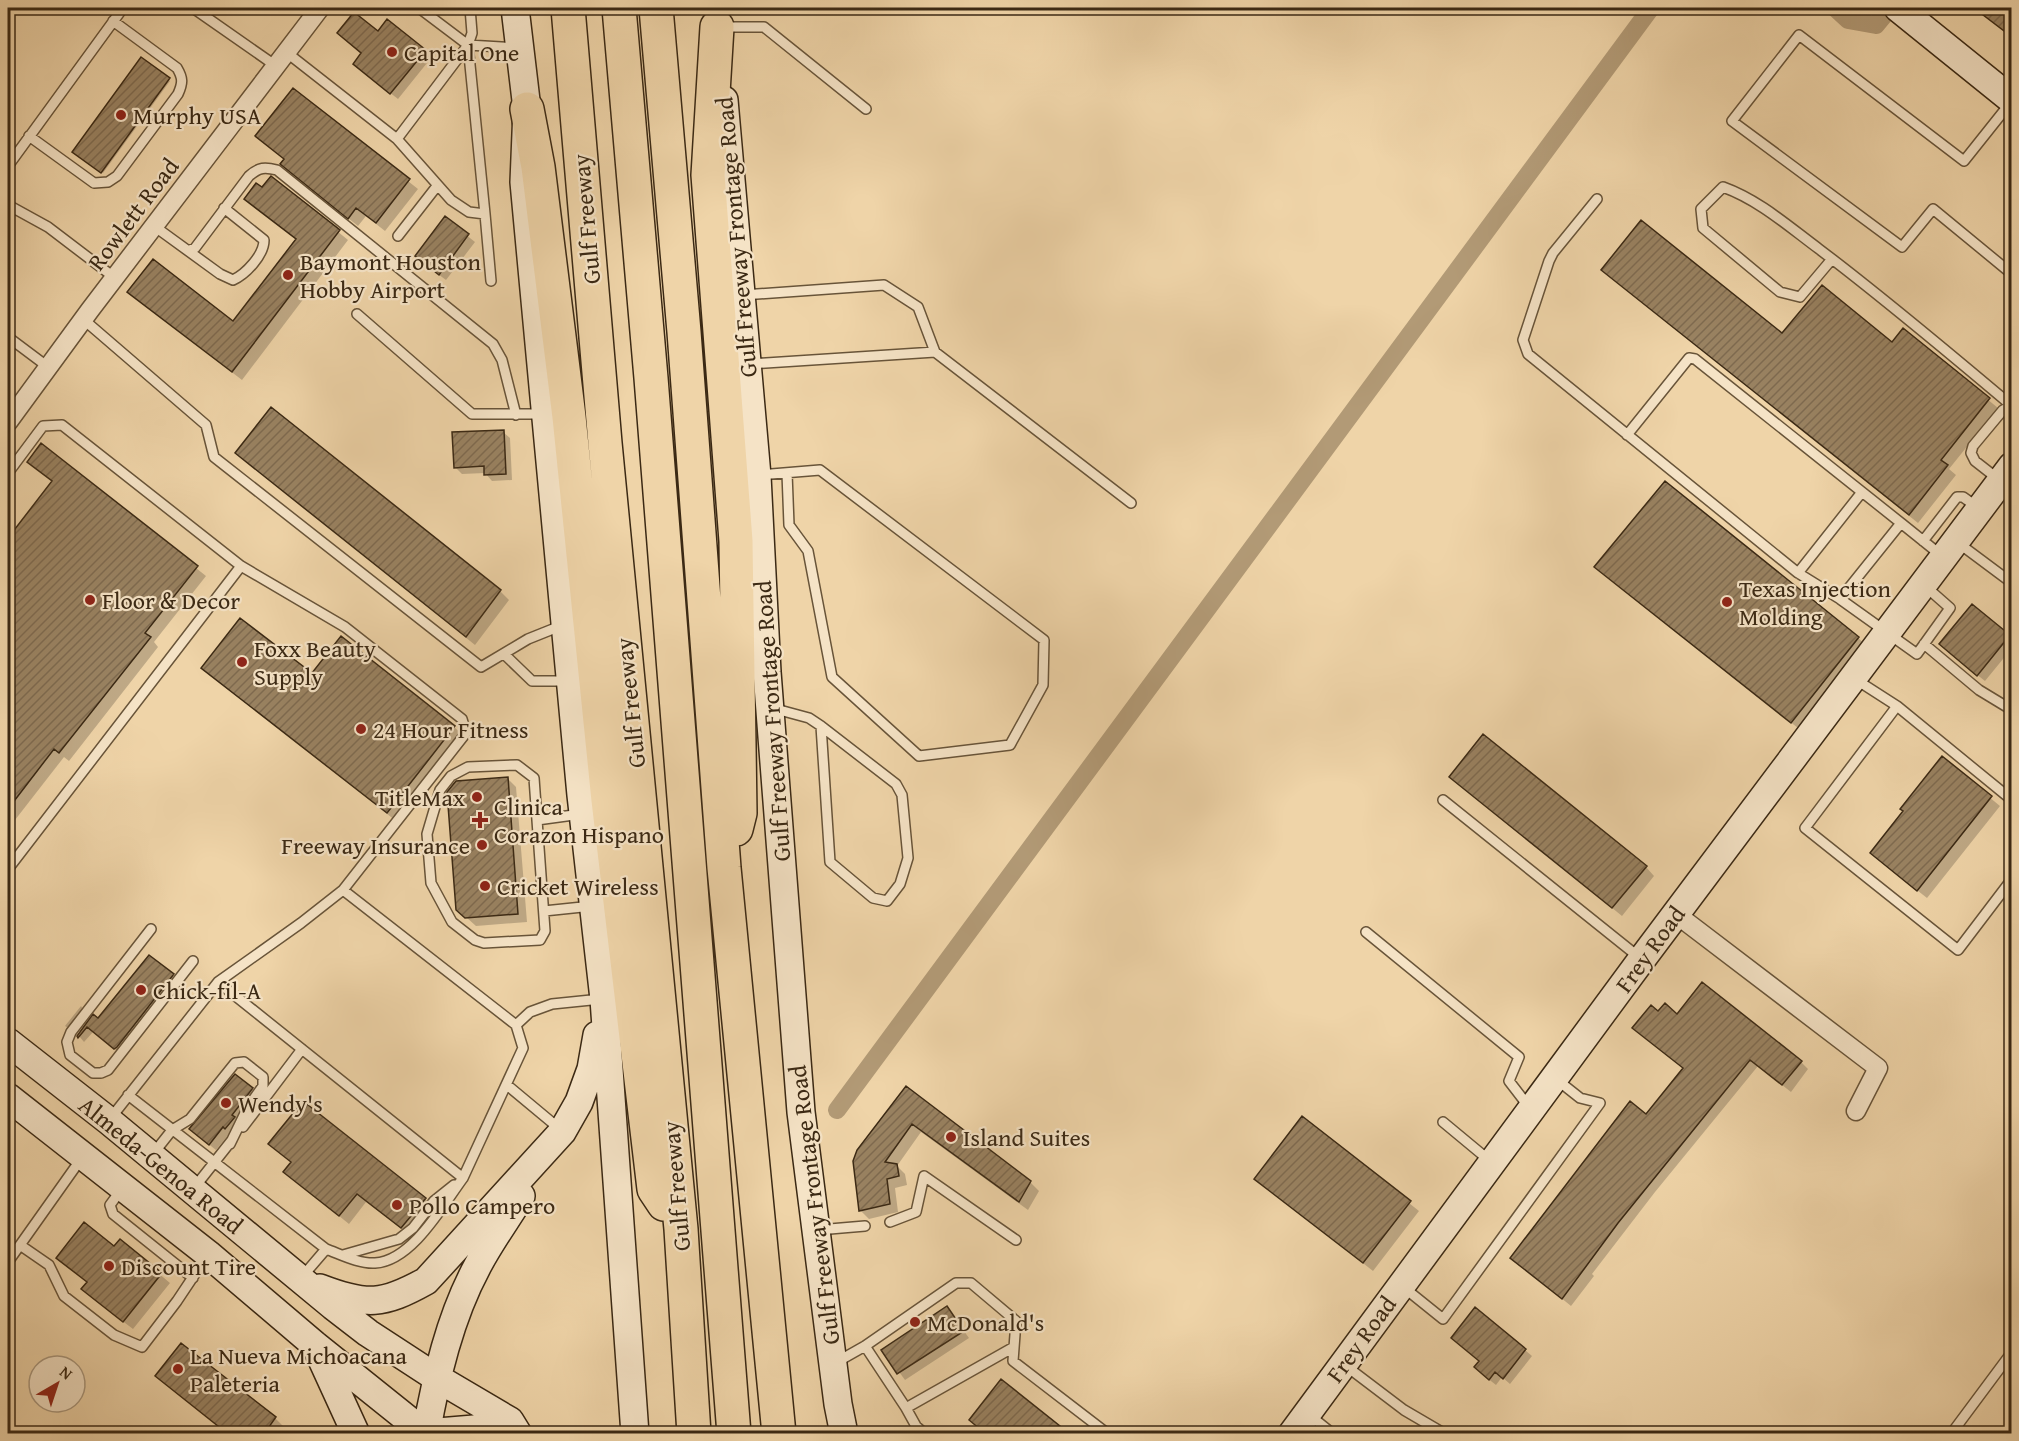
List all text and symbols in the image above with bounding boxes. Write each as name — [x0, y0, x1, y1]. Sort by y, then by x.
place label: Capital One — [404, 35, 519, 70]
marker: Capital One — [385, 45, 399, 59]
street label: Gulf Freeway Frontage Road — [706, 95, 766, 379]
place label: Murphy USA — [133, 98, 262, 133]
marker: Murphy USA — [114, 108, 128, 122]
street label: Rowlett Road — [79, 150, 187, 278]
street label: Gulf Freeway — [563, 152, 609, 286]
place label: Baymont Houston Hobby Airport — [300, 244, 481, 307]
marker: Baymont Houston Hobby Airport — [281, 268, 295, 282]
place label: Texas Injection Molding — [1739, 571, 1891, 634]
street label: Gulf Freeway Frontage Road — [745, 579, 799, 863]
place label: Floor & Decor — [102, 583, 240, 618]
marker: Floor & Decor — [83, 593, 97, 607]
marker: Texas Injection Molding — [1720, 595, 1734, 609]
place label: Foxx Beauty Supply — [254, 631, 376, 694]
street label: Gulf Freeway — [606, 636, 654, 770]
marker: Foxx Beauty Supply — [235, 655, 249, 669]
place label: 24 Hour Fitness — [373, 712, 528, 747]
marker: 24 Hour Fitness — [354, 722, 368, 736]
place label: TitleMax — [375, 780, 466, 815]
place label: Clinica Corazon Hispano — [494, 789, 664, 852]
marker: TitleMax — [470, 790, 484, 804]
marker: Clinica Corazon Hispano — [471, 811, 489, 829]
place label: Freeway Insurance — [281, 828, 470, 863]
marker: Freeway Insurance — [475, 838, 489, 852]
place label: Cricket Wireless — [497, 869, 659, 904]
marker: Cricket Wireless — [478, 879, 492, 893]
street label: Frey Road — [1606, 898, 1694, 1000]
place label: Chick-fil-A — [153, 973, 261, 1008]
marker: Chick-fil-A — [134, 983, 148, 997]
street label: Gulf Freeway Frontage Road — [779, 1063, 849, 1347]
place label: Wendy's — [238, 1086, 323, 1121]
street label: Almeda-Genoa Road — [71, 1088, 251, 1242]
marker: Wendy's — [219, 1096, 233, 1110]
street label: Gulf Freeway — [653, 1119, 699, 1253]
place label: Island Suites — [963, 1120, 1090, 1155]
marker: Island Suites — [944, 1130, 958, 1144]
place label: Pollo Campero — [409, 1188, 555, 1223]
marker: Pollo Campero — [390, 1198, 404, 1212]
place label: Discount Tire — [121, 1249, 256, 1284]
marker: Discount Tire — [102, 1259, 116, 1273]
street label: Frey Road — [1317, 1288, 1405, 1390]
place label: McDonald's — [927, 1305, 1044, 1340]
marker: McDonald's — [908, 1315, 922, 1329]
place label: La Nueva Michoacana Paleteria — [190, 1338, 408, 1401]
north arrow — [27, 1354, 87, 1414]
text: N — [55, 1360, 78, 1385]
marker: La Nueva Michoacana Paleteria — [171, 1362, 185, 1376]

